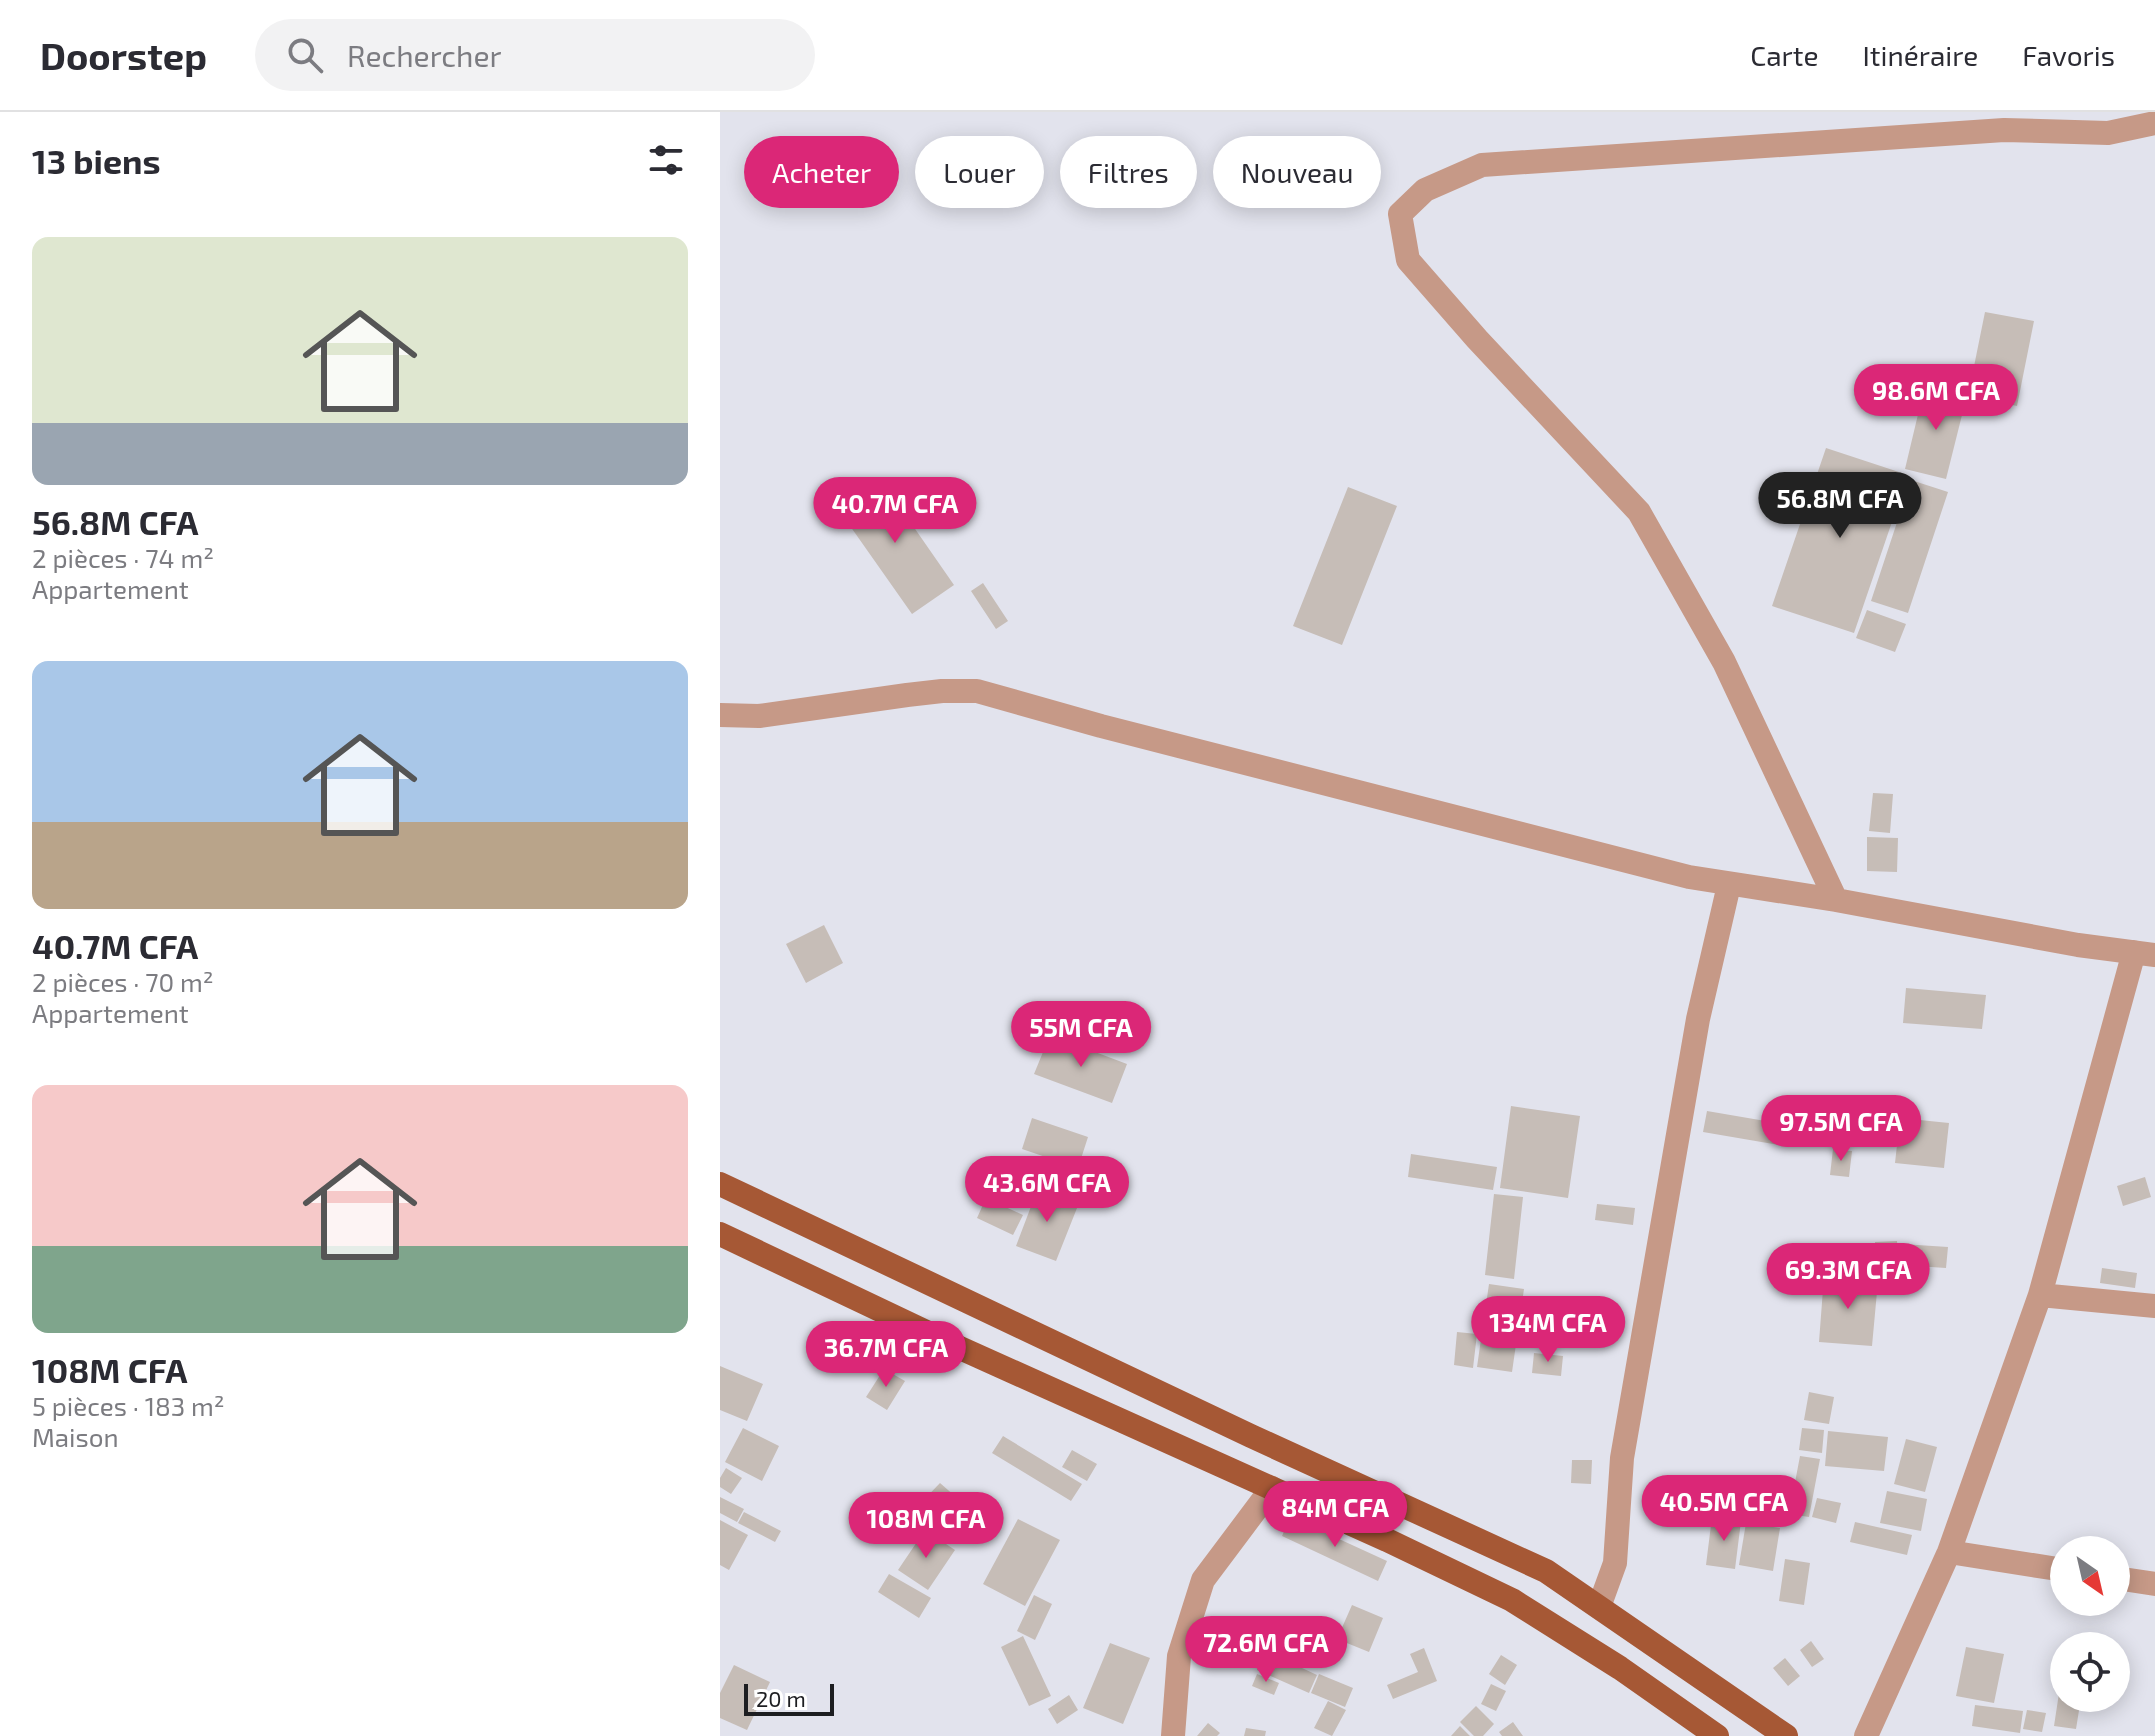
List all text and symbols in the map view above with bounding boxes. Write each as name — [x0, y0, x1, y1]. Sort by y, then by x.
search box — [255, 19, 815, 91]
text: Doorstep — [40, 32, 207, 78]
icon: search — [283, 33, 327, 77]
text: Rechercher — [347, 37, 502, 73]
text: Carte — [1750, 38, 1819, 72]
text: Itinéraire — [1863, 38, 1978, 72]
text: Favoris — [2022, 38, 2115, 72]
chip: Acheter — [744, 136, 899, 208]
chip: Louer — [915, 136, 1044, 208]
chip: Filtres — [1060, 136, 1197, 208]
chip: Nouveau — [1213, 136, 1381, 208]
icon: filters — [644, 138, 688, 182]
text: 13 biens — [32, 140, 161, 181]
icon: home — [288, 289, 432, 433]
pin: 98.6M CFA — [1844, 364, 2028, 432]
text: 98.6M CFA — [1872, 374, 2000, 405]
pin: 56.8M CFA — [1748, 472, 1932, 540]
pin: 40.7M CFA — [803, 477, 987, 545]
text: 56.8M CFA — [1776, 482, 1904, 513]
text: 40.7M CFA — [831, 487, 959, 518]
text: 56.8M CFA — [32, 501, 198, 542]
text: 2 pièces · 74 m² — [32, 542, 214, 573]
text: Appartement — [32, 573, 189, 604]
icon: home — [288, 713, 432, 857]
text: 40.7M CFA — [32, 925, 198, 966]
text: 2 pièces · 70 m² — [32, 966, 214, 997]
text: Appartement — [32, 997, 189, 1028]
pin: 55M CFA — [1007, 1001, 1155, 1069]
text: 55M CFA — [1029, 1011, 1133, 1042]
pin: 97.5M CFA — [1749, 1095, 1933, 1163]
text: 97.5M CFA — [1779, 1105, 1903, 1136]
icon: home — [288, 1137, 432, 1281]
pin: 43.6M CFA — [955, 1156, 1139, 1224]
text: 43.6M CFA — [983, 1166, 1111, 1197]
pin: 69.3M CFA — [1756, 1243, 1940, 1311]
text: 69.3M CFA — [1785, 1253, 1911, 1284]
pin: 134M CFA — [1465, 1296, 1631, 1364]
text: 134M CFA — [1489, 1306, 1607, 1337]
pin: 36.7M CFA — [794, 1321, 978, 1389]
text: 36.7M CFA — [824, 1331, 948, 1362]
text: 108M CFA — [32, 1349, 187, 1390]
text: 5 pièces · 183 m² — [32, 1390, 225, 1421]
text: Maison — [32, 1421, 119, 1452]
pin: 40.5M CFA — [1632, 1475, 1816, 1543]
pin: 84M CFA — [1261, 1481, 1409, 1549]
text: 40.5M CFA — [1660, 1485, 1788, 1516]
text: 84M CFA — [1281, 1491, 1389, 1522]
pin: 108M CFA — [843, 1492, 1009, 1560]
text: 108M CFA — [867, 1502, 985, 1533]
north arrow — [2050, 1536, 2130, 1616]
map controls — [2050, 1536, 2130, 1712]
pin: 72.6M CFA — [1174, 1616, 1358, 1684]
text: 72.6M CFA — [1203, 1626, 1329, 1657]
button: locate — [2050, 1632, 2130, 1712]
scale bar — [744, 1680, 834, 1716]
text: 20 m — [756, 1685, 806, 1711]

